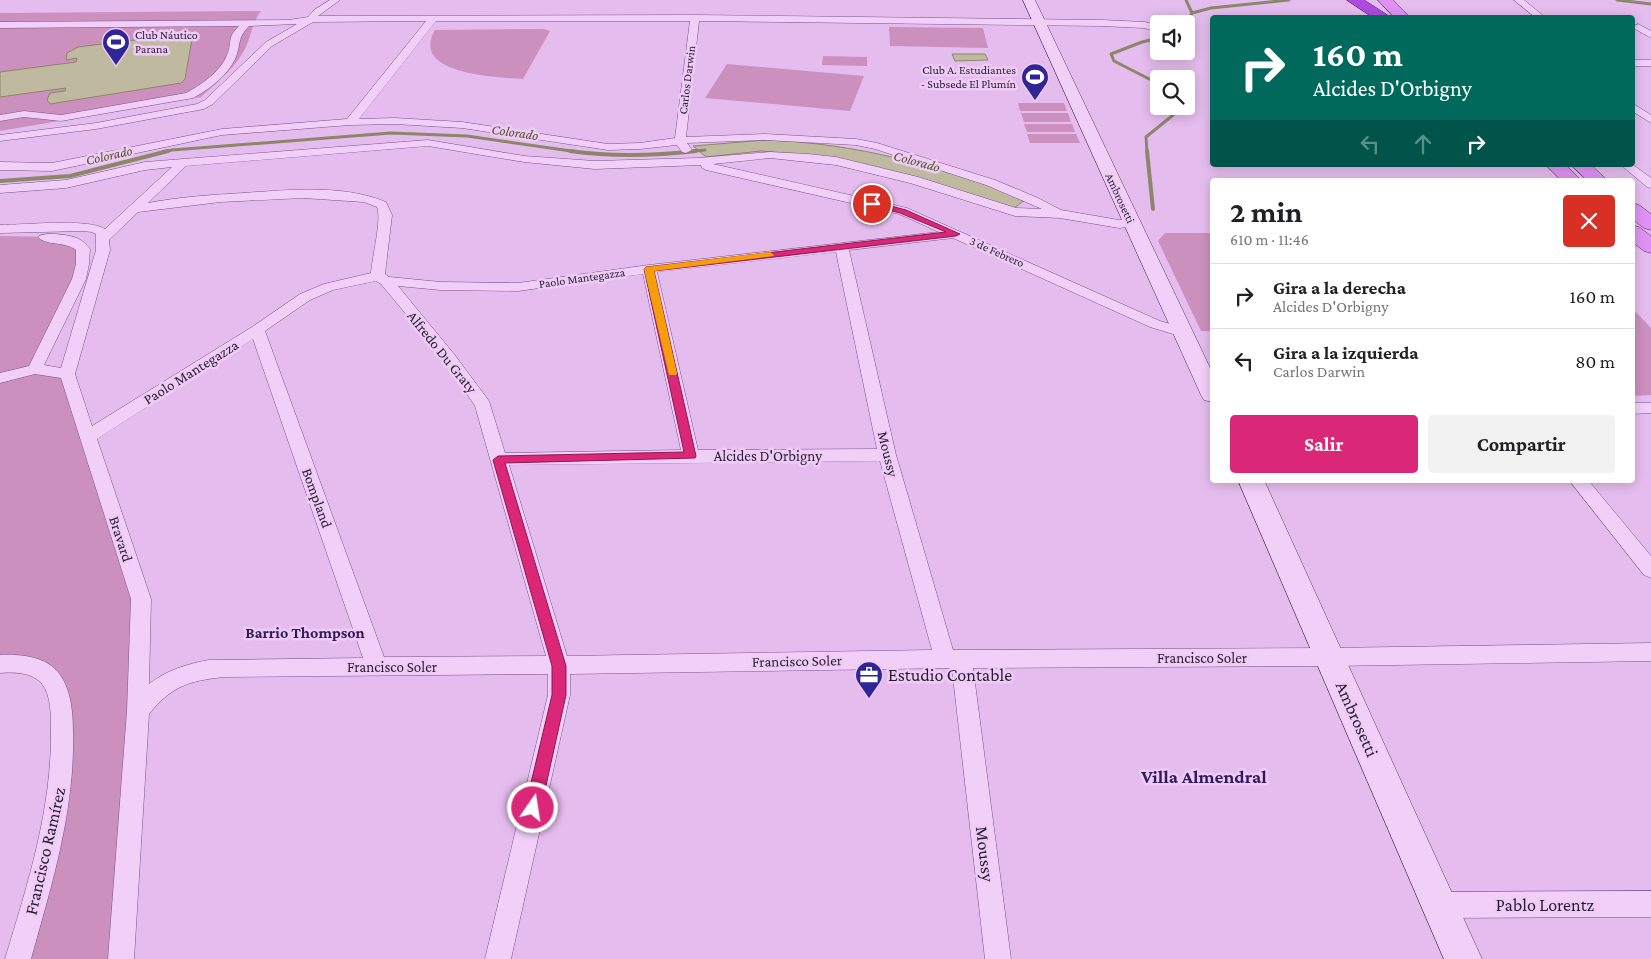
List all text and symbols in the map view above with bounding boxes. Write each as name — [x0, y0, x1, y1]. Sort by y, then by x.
map controls — [1150, 15, 1195, 115]
button: sound — [1150, 15, 1195, 60]
sports icon: Club Náutico Parana — [101, 27, 131, 66]
place label: Club Náutico Parana — [135, 28, 198, 56]
icon: right — [1230, 35, 1295, 100]
text: 160 m — [1313, 35, 1403, 74]
street label: Carlos Darwin — [676, 44, 698, 115]
sports icon: Club A. Estudiantes - Subsede El Plumín — [1020, 62, 1050, 101]
place label: Club A. Estudiantes - Subsede El Plumín — [921, 63, 1017, 91]
button: search — [1150, 70, 1195, 115]
text: Alcides D'Orbigny — [1313, 76, 1472, 101]
water label: Colorado — [490, 121, 540, 143]
icon: left — [1356, 130, 1384, 158]
icon: ahead — [1409, 130, 1437, 158]
icon: right — [1462, 130, 1490, 158]
water label: Colorado — [84, 142, 134, 168]
water label: Colorado — [892, 147, 942, 175]
street label: Ambrosetti — [1102, 171, 1138, 225]
pin — [851, 183, 893, 225]
icon: arrive — [858, 190, 886, 218]
text: 2 min — [1230, 195, 1302, 228]
button: close — [1563, 195, 1615, 247]
text: 610 m · 11:46 — [1230, 231, 1309, 248]
street label: 3 de Febrero — [968, 234, 1026, 270]
street label: Paolo Mantegazza — [538, 265, 626, 291]
text: Gira a la derecha — [1273, 277, 1406, 298]
icon: right — [1230, 282, 1258, 310]
text: 160 m — [1569, 286, 1615, 307]
text: Alcides D'Orbigny — [1273, 298, 1389, 315]
street label: Alfredo Du Graty — [403, 308, 480, 397]
street label: Paolo Mantegazza — [141, 336, 242, 408]
text: Gira a la izquierda — [1273, 342, 1419, 363]
icon: left — [1230, 347, 1258, 375]
text: 80 m — [1575, 351, 1615, 372]
text: Carlos Darwin — [1273, 363, 1365, 380]
button: Salir — [1230, 415, 1418, 473]
button: Compartir — [1428, 415, 1615, 473]
street label: Moussy — [874, 430, 901, 479]
street label: Alcides D'Orbigny — [714, 448, 822, 465]
street label: Bompland — [298, 466, 335, 530]
street label: Bravard — [106, 514, 136, 564]
district label: Barrio Thompson — [245, 624, 365, 641]
street label: Francisco Soler — [1157, 650, 1248, 666]
street label: Francisco Soler — [752, 652, 843, 670]
street label: Francisco Soler — [347, 659, 438, 675]
office icon: Estudio Contable — [854, 660, 884, 699]
place label: Estudio Contable — [888, 665, 1012, 685]
street label: Ambrosetti — [1331, 678, 1383, 760]
district label: Villa Almendral — [1140, 766, 1267, 787]
position arrow — [506, 781, 558, 833]
street label: Francisco Ramírez — [21, 785, 70, 917]
street label: Moussy — [972, 825, 998, 884]
street label: Pablo Lorentz — [1496, 895, 1595, 915]

